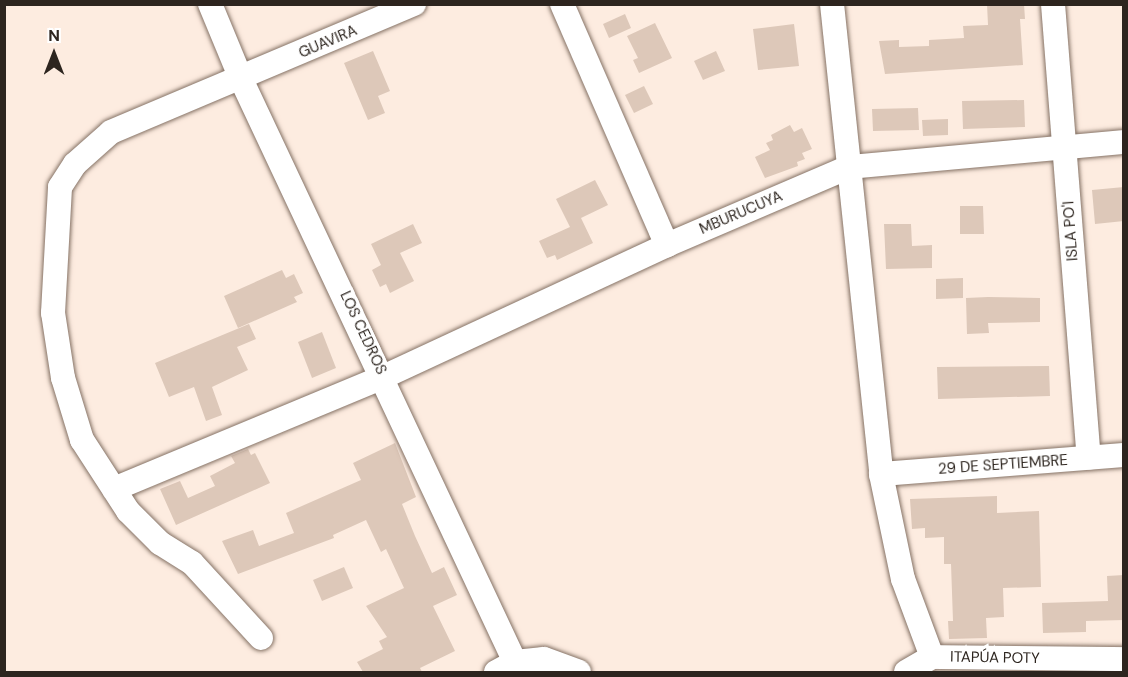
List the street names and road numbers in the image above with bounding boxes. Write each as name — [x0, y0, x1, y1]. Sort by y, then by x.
street label: GUAVIRA — [296, 22, 360, 62]
street label: MBURUCUYA — [697, 187, 785, 239]
street label: ISLA PO'I — [1060, 200, 1082, 262]
street label: LOS CEDROS — [336, 288, 390, 378]
street label: 29 DE SEPTIEMBRE — [938, 451, 1068, 479]
street label: ITAPÚA POTY — [950, 648, 1040, 668]

